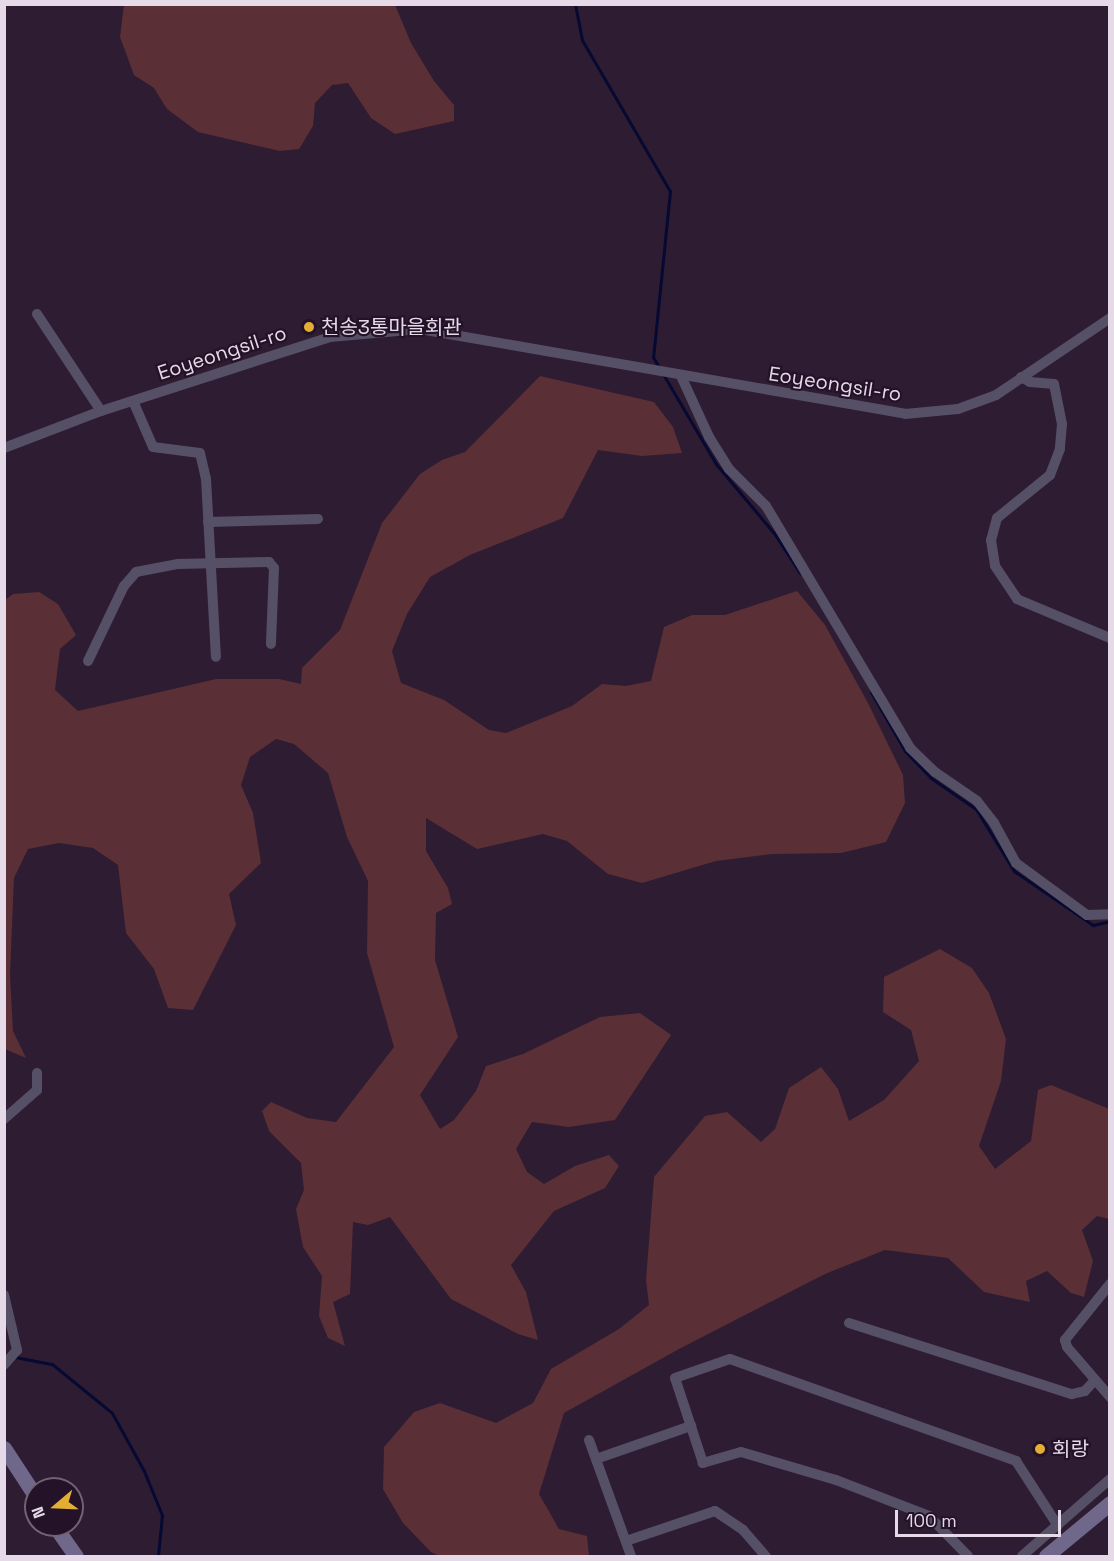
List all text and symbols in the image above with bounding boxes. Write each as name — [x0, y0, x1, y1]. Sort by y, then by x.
place label: 천송3통마을회관 — [321, 315, 462, 339]
marker: 천송3통마을회관 — [302, 320, 316, 334]
street label: Eoyeongsil-ro — [155, 321, 289, 385]
street label: Eoyeongsil-ro — [767, 362, 903, 406]
place label: 회랑 — [1052, 1437, 1089, 1461]
marker: 회랑 — [1033, 1442, 1047, 1456]
north arrow — [24, 1477, 84, 1537]
scale bar — [898, 1498, 1064, 1536]
text: N — [27, 1504, 50, 1521]
text: 100 m — [906, 1509, 957, 1532]

